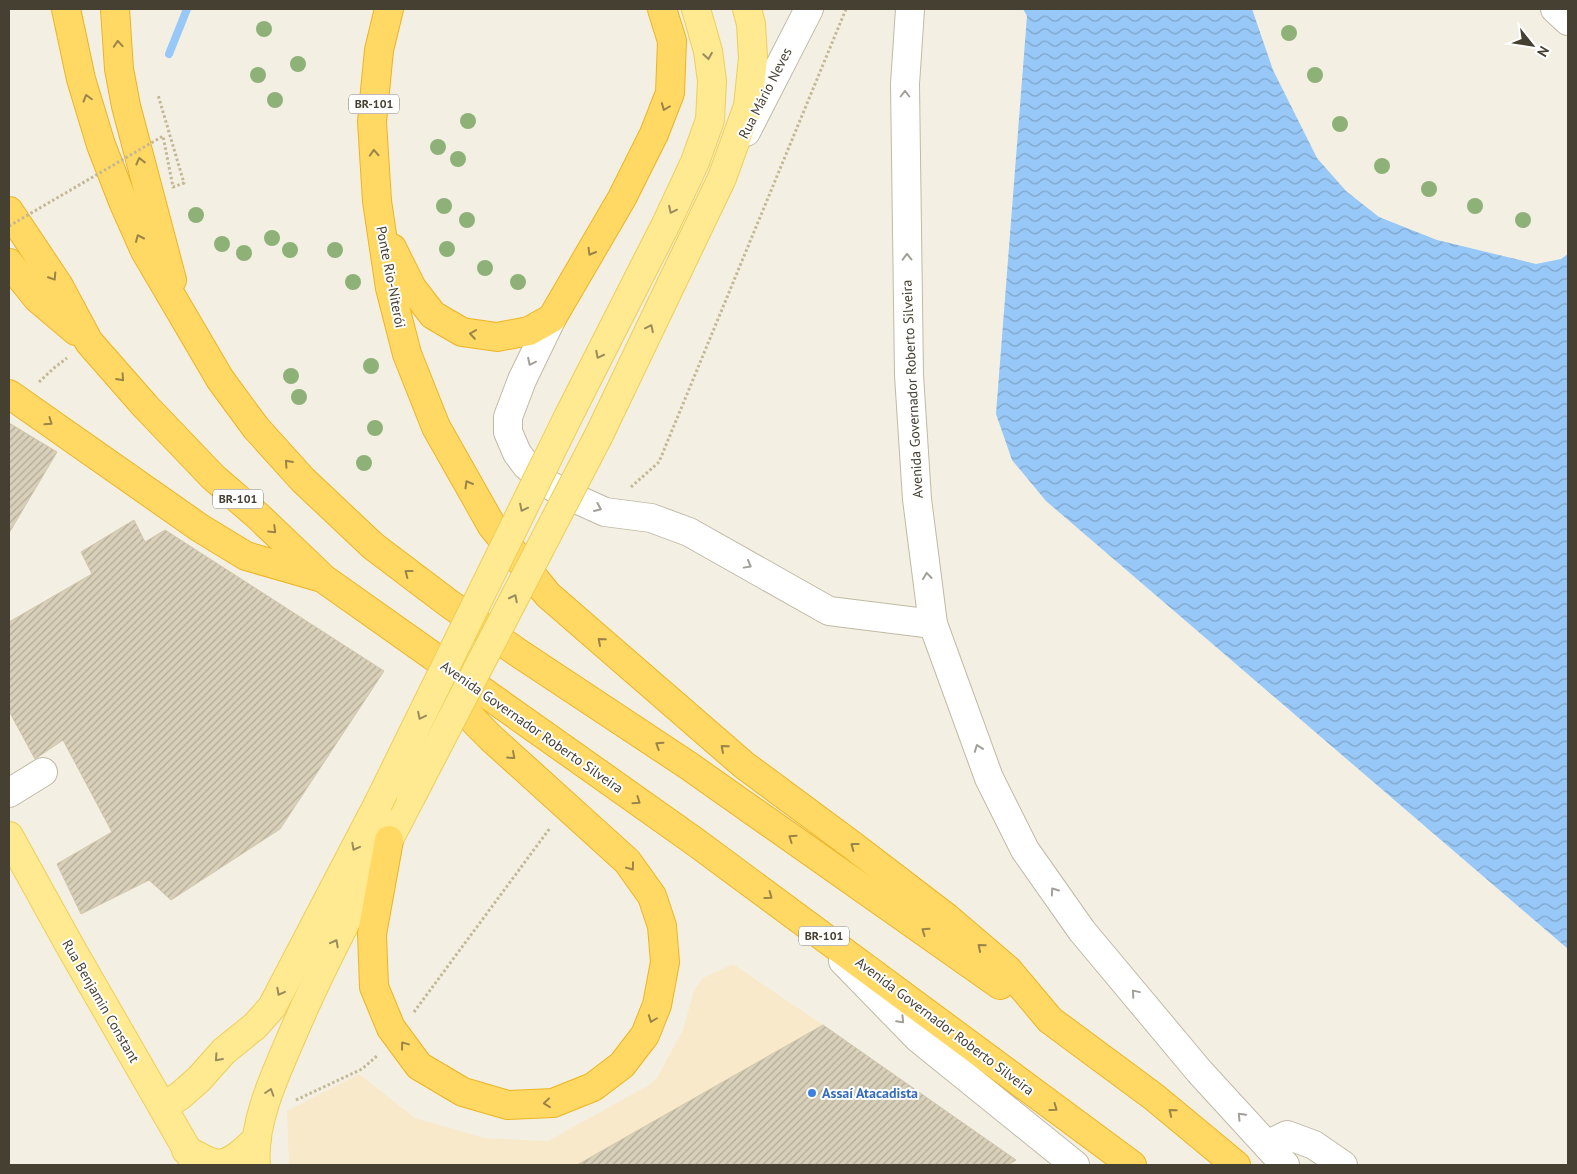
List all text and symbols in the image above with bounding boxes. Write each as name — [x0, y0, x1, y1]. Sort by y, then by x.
north arrow — [1507, 20, 1557, 70]
one-way arrow — [112, 40, 123, 48]
text: N — [1533, 43, 1553, 60]
street label: Rua Mário Neves — [734, 44, 796, 142]
one-way arrow — [703, 51, 713, 60]
one-way arrow — [900, 90, 910, 98]
one-way arrow — [82, 95, 92, 103]
road number: BR-101 — [349, 95, 399, 114]
one-way arrow — [661, 103, 671, 111]
one-way arrow — [368, 148, 379, 156]
one-way arrow — [135, 156, 146, 165]
one-way arrow — [668, 205, 678, 214]
street label: Ponte Rio-Niterói — [372, 225, 410, 329]
one-way arrow — [134, 234, 145, 243]
one-way arrow — [587, 246, 597, 255]
one-way arrow — [901, 253, 912, 261]
one-way arrow — [47, 272, 56, 281]
street label: Avenida Governador Roberto Silveira — [897, 279, 927, 499]
one-way arrow — [644, 324, 655, 333]
one-way arrow — [468, 329, 477, 339]
one-way arrow — [595, 350, 605, 359]
one-way arrow — [527, 357, 537, 366]
one-way arrow — [115, 373, 124, 382]
one-way arrow — [43, 416, 53, 425]
one-way arrow — [285, 460, 294, 469]
one-way arrow — [464, 480, 474, 489]
road number: BR-101 — [213, 489, 263, 508]
one-way arrow — [519, 502, 529, 511]
one-way arrow — [593, 502, 602, 513]
one-way arrow — [267, 524, 276, 533]
one-way arrow — [742, 559, 751, 569]
one-way arrow — [405, 570, 414, 578]
one-way arrow — [922, 572, 933, 580]
one-way arrow — [508, 594, 518, 603]
one-way arrow — [598, 638, 607, 647]
street label: Avenida Governador Roberto Silveira — [437, 657, 627, 797]
one-way arrow — [417, 711, 427, 720]
one-way arrow — [655, 742, 664, 751]
one-way arrow — [974, 744, 984, 752]
one-way arrow — [721, 745, 730, 754]
one-way arrow — [506, 751, 515, 760]
one-way arrow — [631, 795, 641, 804]
one-way arrow — [788, 835, 798, 844]
one-way arrow — [351, 842, 361, 851]
one-way arrow — [850, 843, 860, 852]
one-way arrow — [625, 861, 634, 871]
one-way arrow — [1051, 888, 1059, 897]
one-way arrow — [763, 890, 772, 898]
road number: BR-101 — [799, 926, 849, 946]
one-way arrow — [921, 928, 931, 937]
street label: Rua Benjamin Constant — [58, 936, 144, 1066]
one-way arrow — [329, 939, 339, 948]
one-way arrow — [977, 944, 986, 953]
street label: Avenida Governador Roberto Silveira — [852, 953, 1038, 1099]
one-way arrow — [276, 986, 286, 995]
one-way arrow — [1132, 990, 1141, 999]
one-way arrow — [647, 1014, 658, 1023]
one-way arrow — [895, 1014, 904, 1023]
one-way arrow — [401, 1041, 410, 1051]
one-way arrow — [214, 1053, 223, 1062]
place label: Assaí Atacadista — [822, 1084, 918, 1102]
marker: Assaí Atacadista — [806, 1087, 818, 1099]
one-way arrow — [264, 1088, 274, 1096]
one-way arrow — [542, 1097, 550, 1108]
one-way arrow — [1048, 1102, 1057, 1110]
one-way arrow — [1169, 1110, 1178, 1118]
one-way arrow — [1238, 1113, 1247, 1122]

